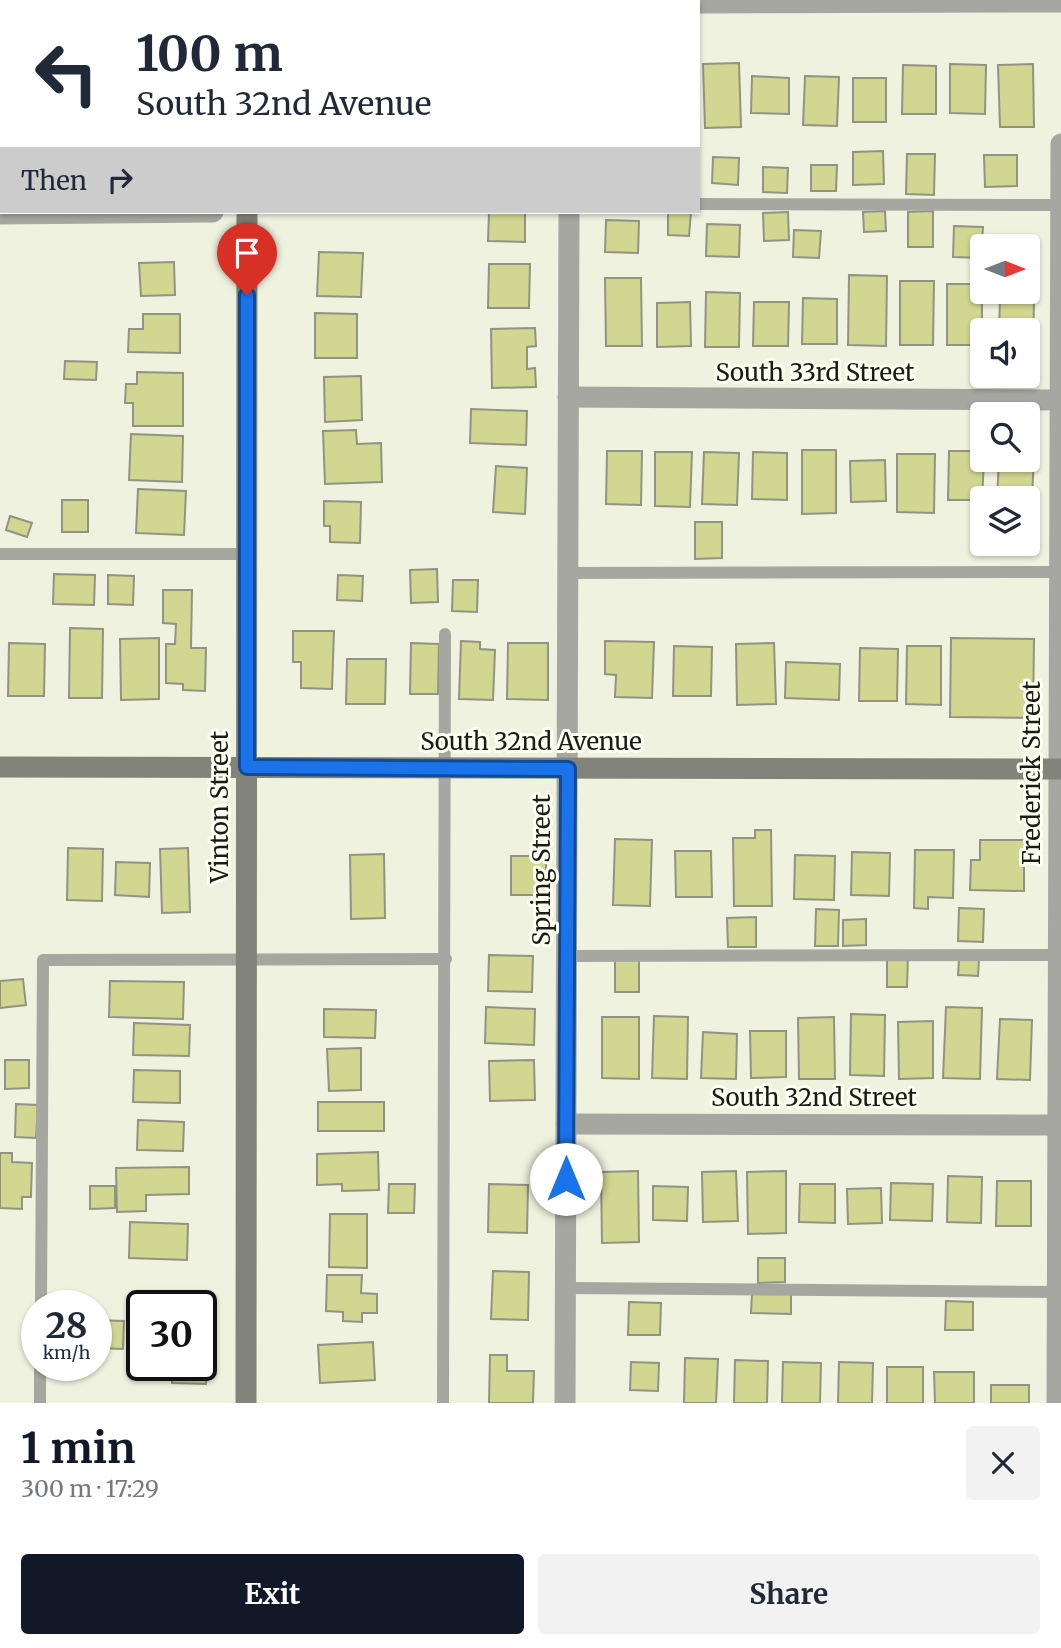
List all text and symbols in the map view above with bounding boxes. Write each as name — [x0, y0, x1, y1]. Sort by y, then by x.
text: 100 m — [136, 23, 283, 84]
icon: left — [21, 28, 112, 119]
text: South 32nd Avenue — [136, 84, 431, 124]
icon: right — [101, 161, 139, 199]
text: Then — [21, 164, 87, 197]
pin — [217, 223, 277, 295]
icon: arrive — [228, 234, 266, 272]
north arrow — [970, 234, 1040, 304]
map controls — [970, 234, 1040, 556]
button: sound — [970, 318, 1040, 388]
street label: South 33rd Street — [716, 357, 915, 388]
button: search — [970, 402, 1040, 472]
button: layers — [970, 486, 1040, 556]
street label: Frederick Street — [1016, 680, 1047, 865]
street label: South 32nd Avenue — [420, 726, 642, 757]
street label: Vinton Street — [204, 730, 235, 884]
street label: Spring Street — [526, 794, 557, 946]
street label: South 32nd Street — [711, 1082, 918, 1113]
position arrow — [529, 1142, 603, 1216]
speed limit sign: 30 — [126, 1290, 217, 1381]
text: 28 — [45, 1304, 88, 1348]
text: km/h — [43, 1341, 90, 1364]
text: 1 min — [21, 1422, 135, 1474]
button: close — [966, 1426, 1040, 1500]
text: 300 m · 17:29 — [21, 1474, 159, 1503]
button: Exit — [21, 1554, 524, 1634]
button: Share — [538, 1554, 1040, 1634]

